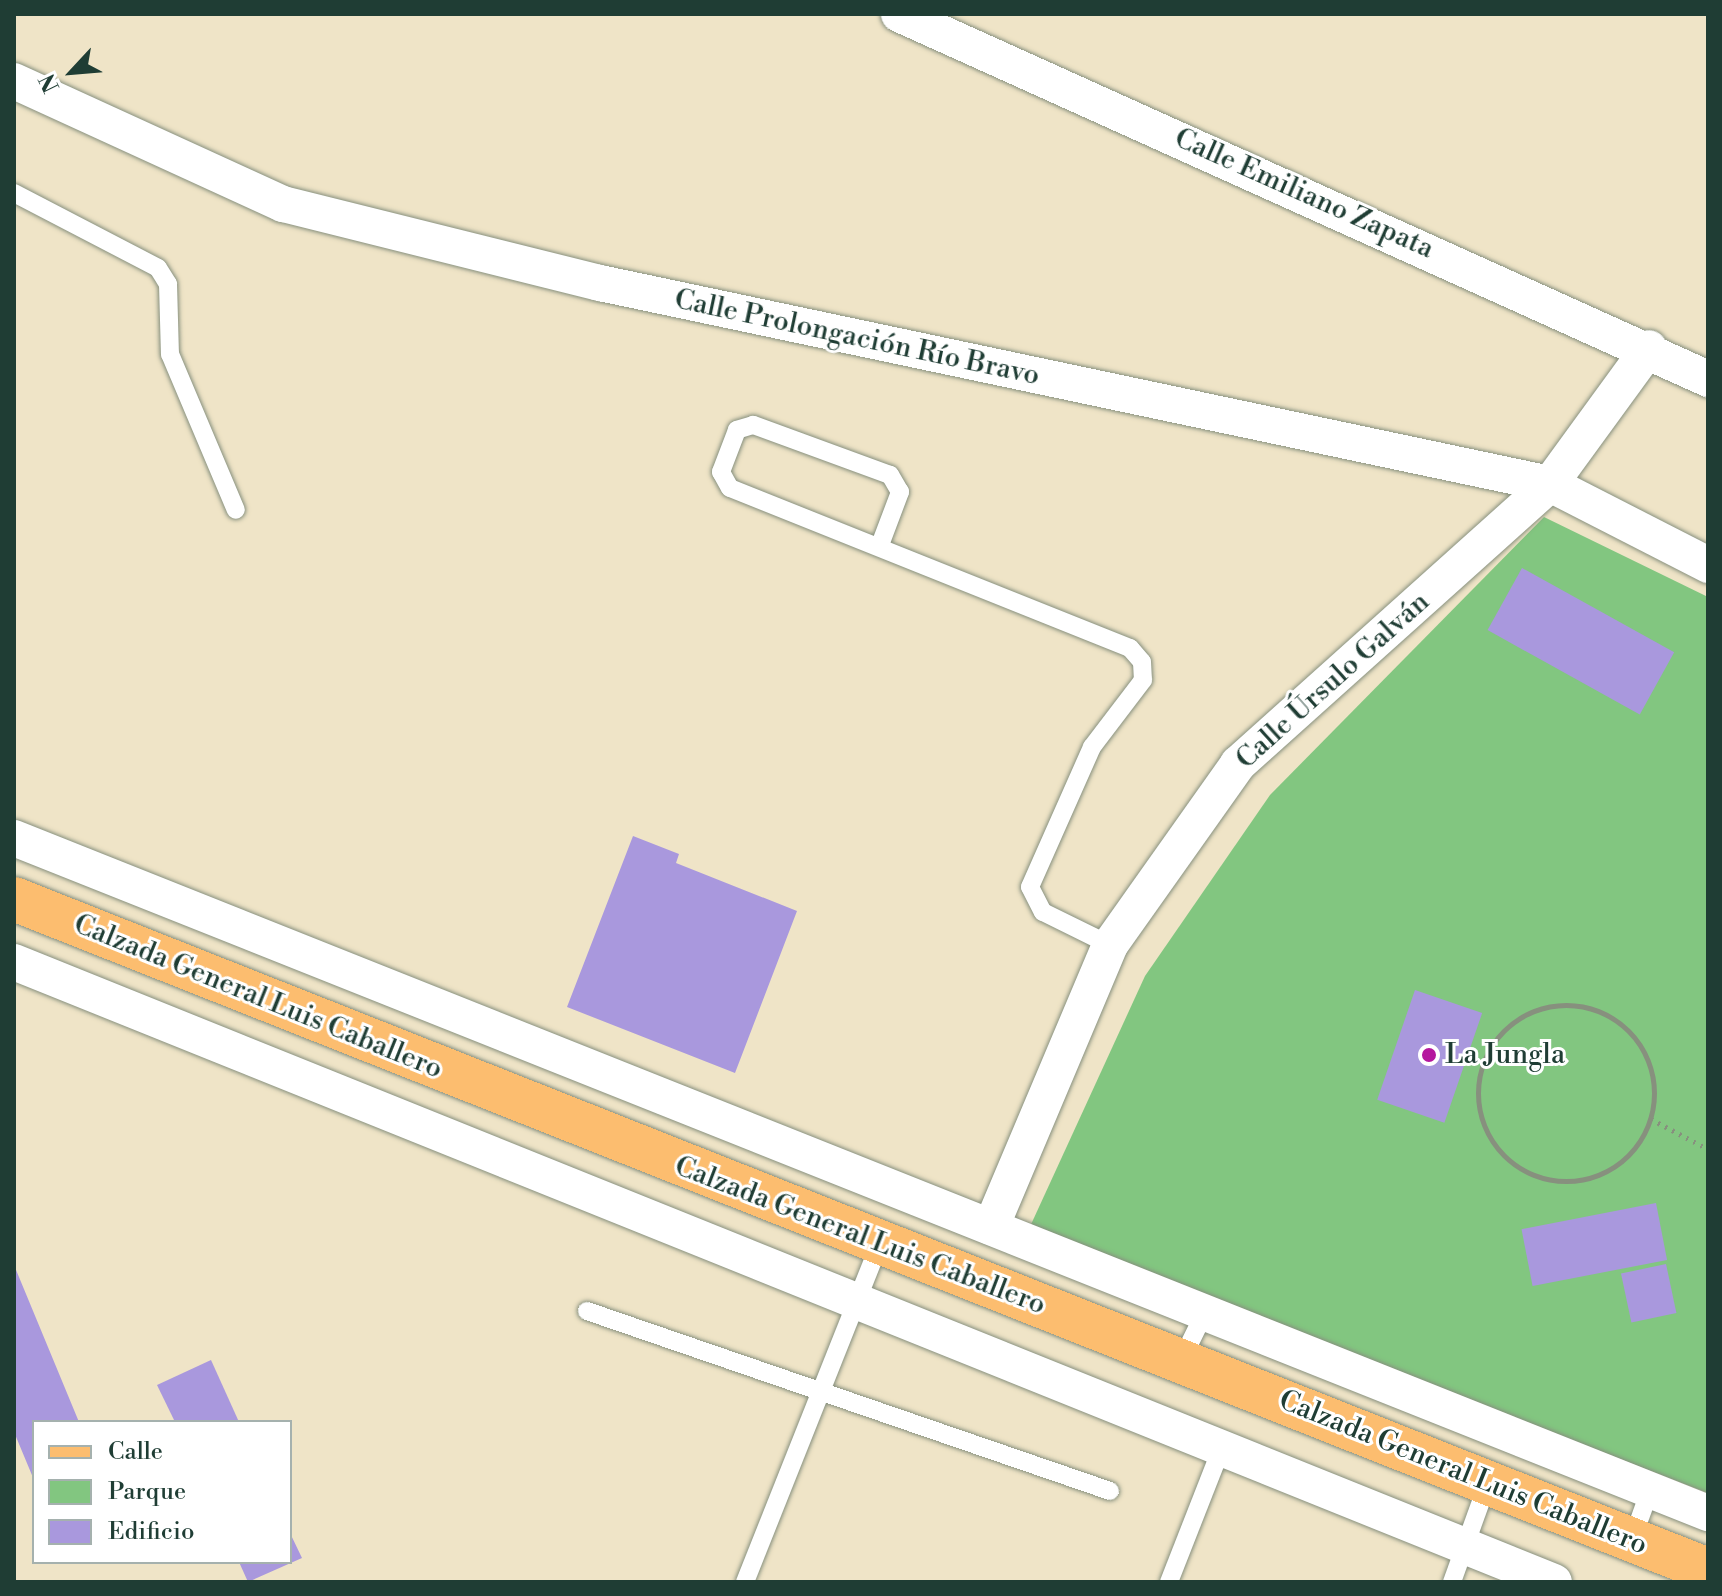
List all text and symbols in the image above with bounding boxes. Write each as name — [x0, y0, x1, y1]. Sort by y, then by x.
north arrow — [32, 32, 112, 112]
text: N — [34, 69, 66, 96]
street label: Calle Emiliano Zapata — [1169, 122, 1439, 266]
street label: Calle Prolongación Río Bravo — [671, 283, 1043, 393]
street label: Calle Úrsulo Galván — [1230, 586, 1436, 776]
street label: Calzada General Luis Caballero — [69, 908, 447, 1086]
place label: La Jungla — [1445, 1038, 1565, 1072]
marker: La Jungla — [1420, 1046, 1438, 1064]
street label: Calzada General Luis Caballero — [670, 1150, 1050, 1322]
street label: Calzada General Luis Caballero — [1274, 1384, 1652, 1562]
legend — [32, 1420, 292, 1564]
text: Calle — [108, 1437, 163, 1467]
text: Parque — [108, 1477, 186, 1507]
text: Edificio — [108, 1517, 194, 1547]

